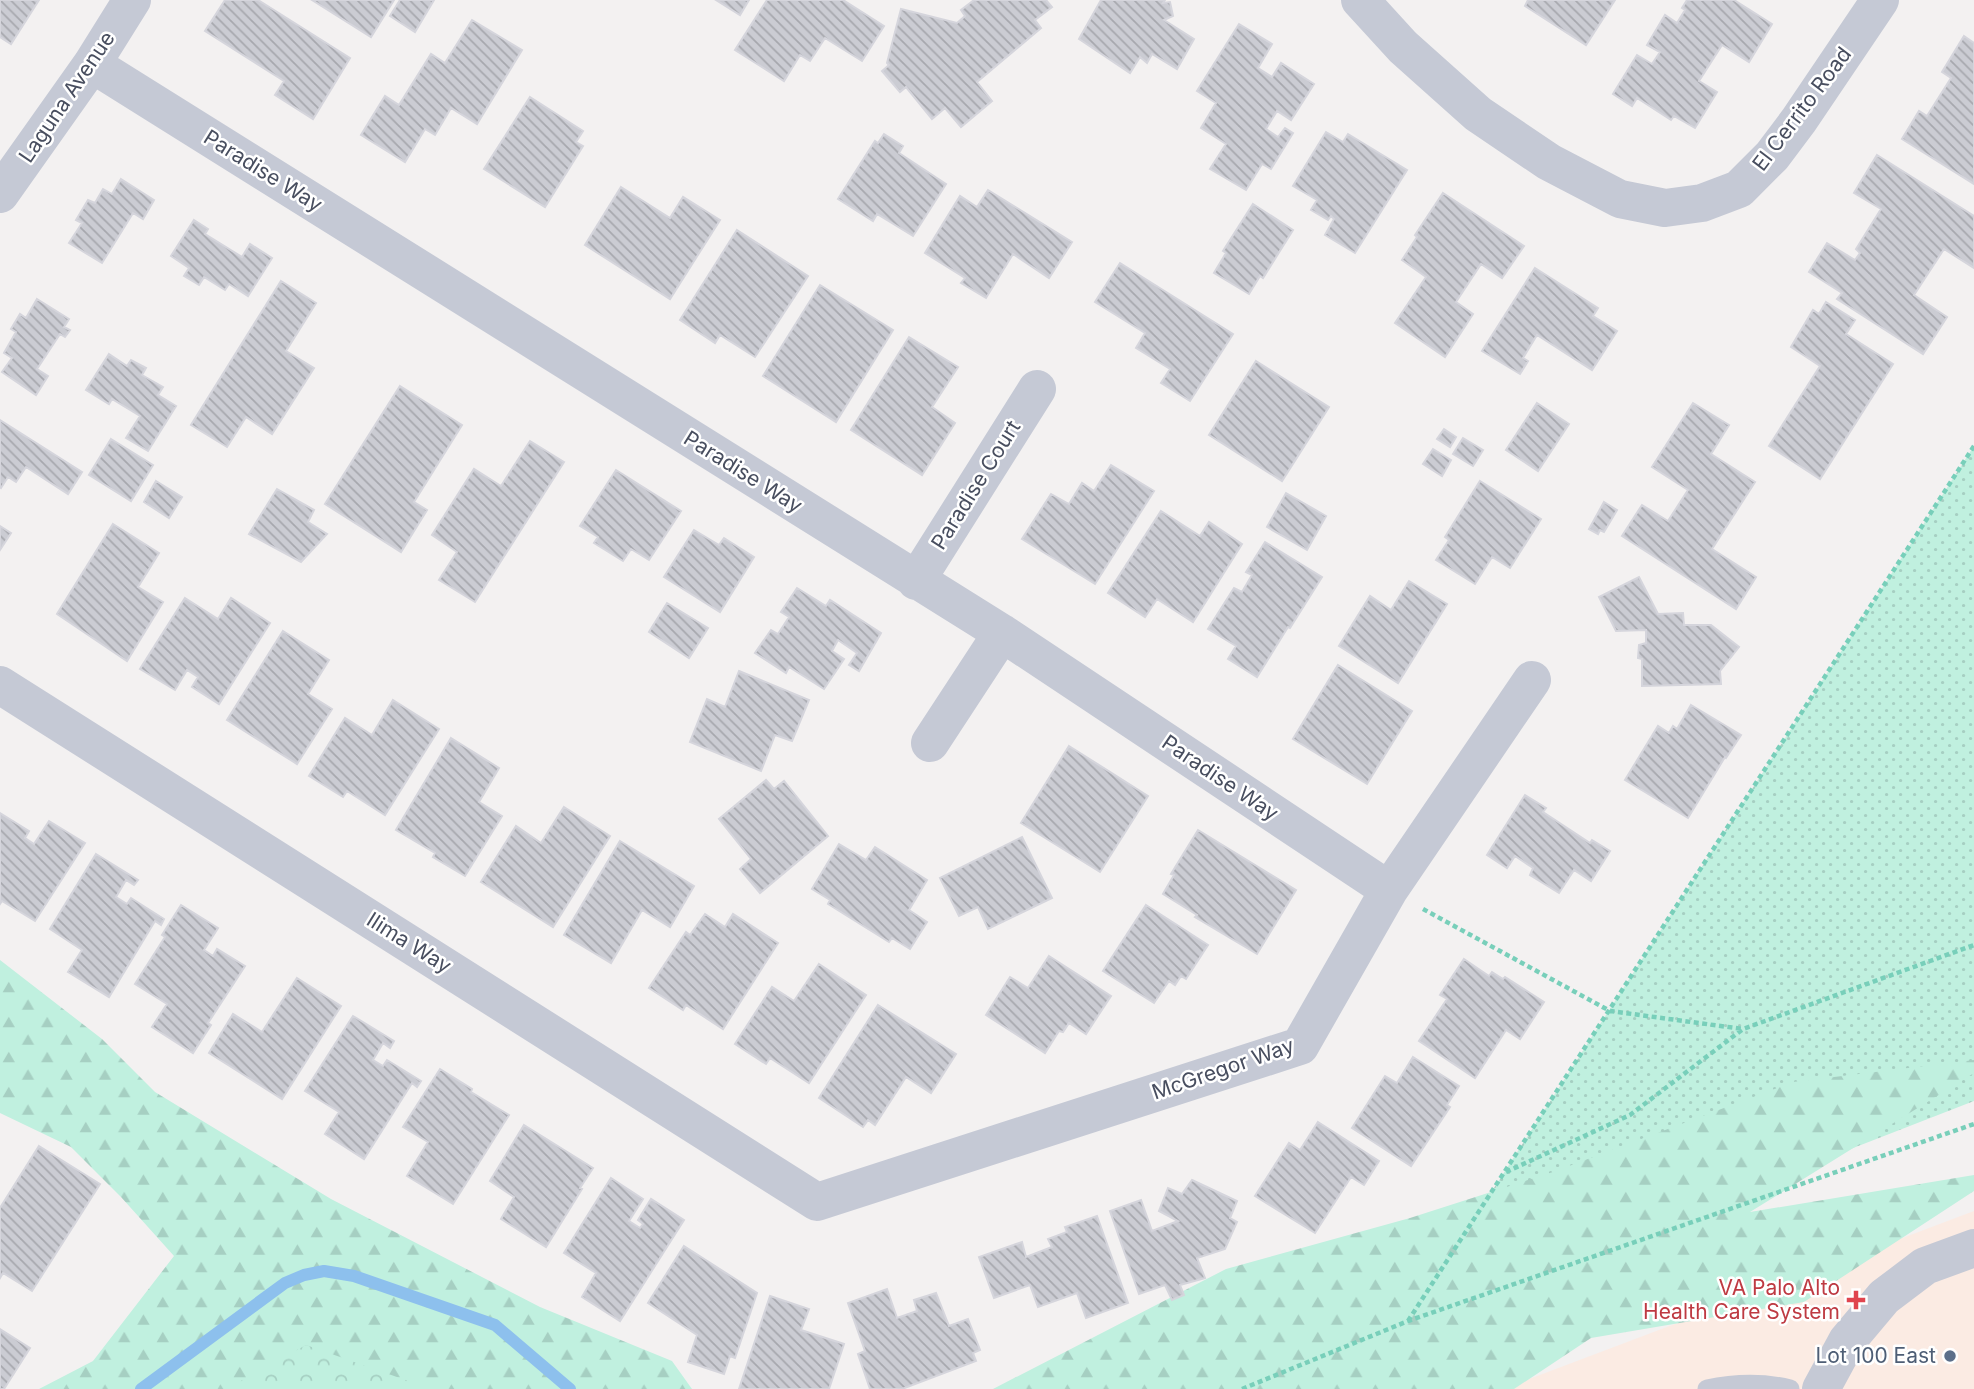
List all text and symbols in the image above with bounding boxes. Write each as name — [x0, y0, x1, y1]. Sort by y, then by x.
street label: Laguna Avenue — [13, 26, 120, 167]
street label: El Cerrito Road — [1747, 42, 1856, 176]
street label: Paradise Way — [199, 124, 327, 217]
street label: Paradise Court — [926, 415, 1025, 554]
street label: Paradise Way — [679, 425, 807, 518]
street label: Paradise Way — [1157, 729, 1283, 826]
street label: Ilima Way — [362, 907, 456, 978]
street label: McGregor Way — [1148, 1032, 1297, 1105]
place label: VA Palo Alto Health Care System — [1643, 1275, 1840, 1324]
marker: VA Palo Alto Health Care System — [1846, 1290, 1866, 1310]
place label: Lot 100 East — [1815, 1343, 1936, 1368]
marker: Lot 100 East — [1942, 1348, 1958, 1364]

